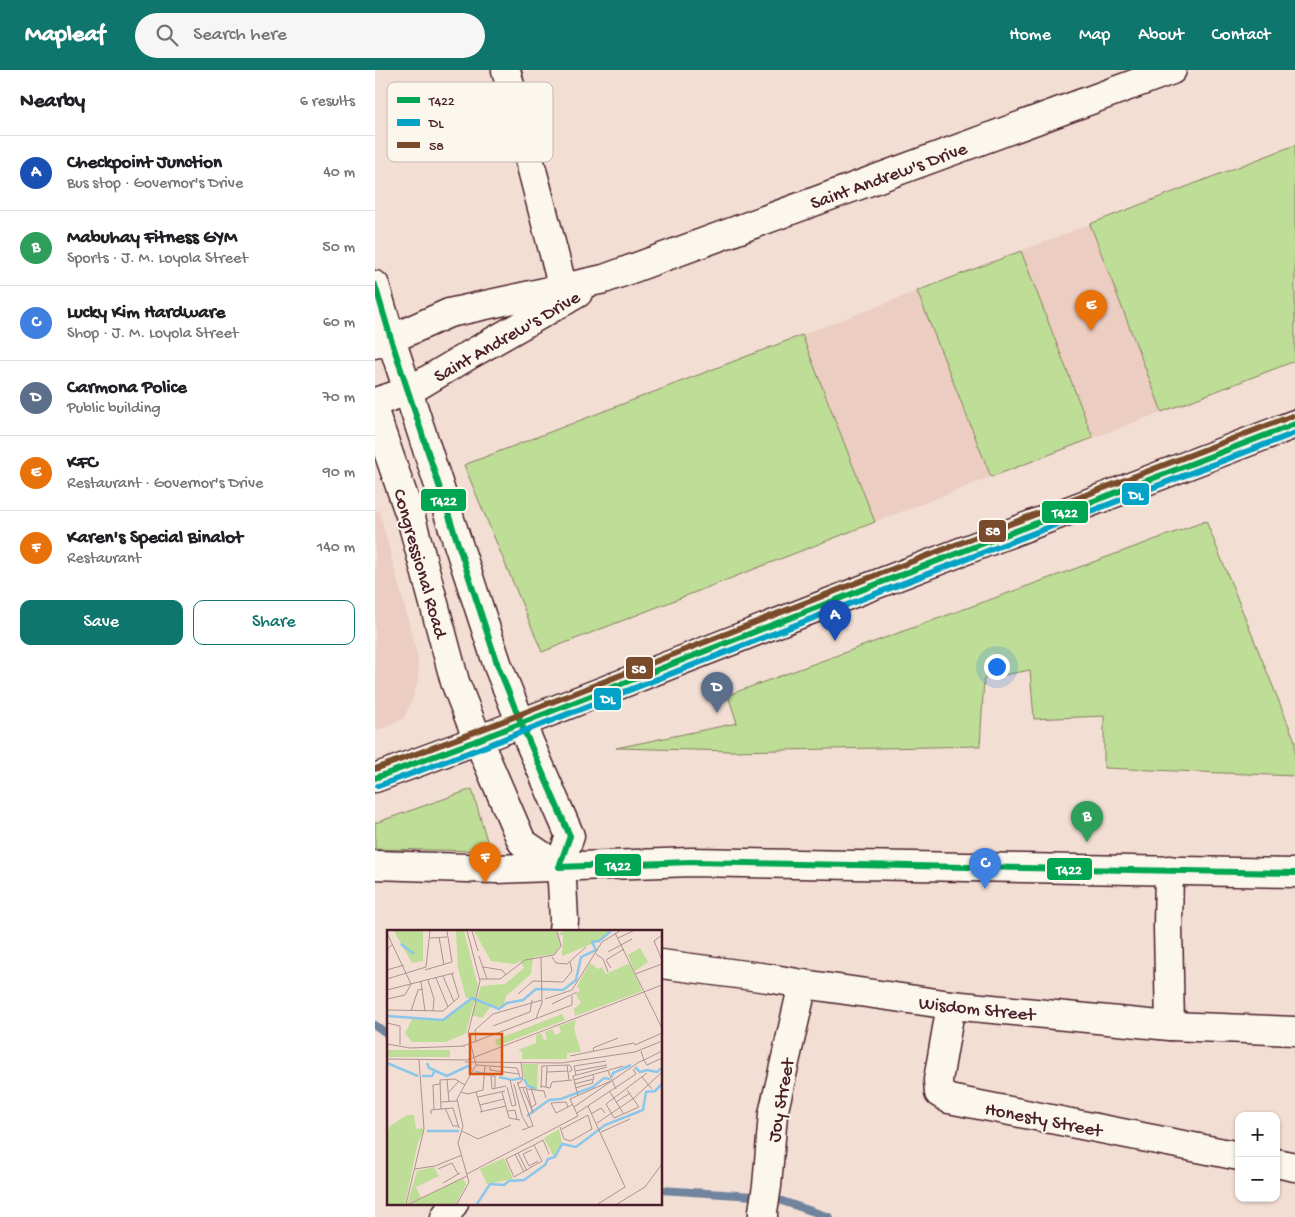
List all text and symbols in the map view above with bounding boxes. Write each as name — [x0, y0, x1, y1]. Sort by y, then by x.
search box — [135, 13, 485, 58]
text: Mapleaf — [25, 21, 105, 50]
icon: search — [153, 21, 181, 49]
text: Search here — [193, 24, 287, 47]
text: Home — [1009, 25, 1051, 46]
text: Map — [1079, 25, 1110, 46]
text: About — [1138, 25, 1184, 46]
text: Contact — [1212, 25, 1270, 46]
legend — [387, 82, 553, 162]
text: Nearby — [20, 90, 85, 115]
text: 6 results — [300, 93, 355, 112]
text: T422 — [428, 94, 455, 111]
text: DL — [428, 116, 444, 133]
street label: Saint Andrew's Drive — [808, 138, 971, 216]
text: 58 — [429, 139, 444, 156]
text: Checkpoint Junction — [67, 152, 222, 175]
text: A — [31, 164, 41, 183]
text: 40 m — [323, 164, 355, 183]
text: Bus stop · Governor's Drive — [67, 175, 243, 194]
text: Mabuhay Fitness GYM — [67, 227, 237, 250]
text: B — [32, 239, 40, 258]
text: 50 m — [322, 239, 355, 258]
text: Sports · J. M. Loyola Street — [67, 250, 248, 269]
street label: Saint Andrew's Drive — [430, 287, 585, 389]
pin: E — [1075, 290, 1107, 331]
text: Lucky Kim Hardware — [67, 302, 225, 325]
text: C — [32, 314, 40, 333]
text: 60 m — [323, 314, 355, 333]
text: Shop · J. M. Loyola Street — [67, 325, 238, 344]
text: Carmona Police — [67, 377, 187, 400]
text: D — [31, 389, 41, 408]
text: 70 m — [322, 389, 355, 408]
text: Public building — [67, 400, 161, 419]
text: KFC — [67, 452, 98, 475]
text: E — [31, 464, 41, 483]
text: 90 m — [323, 464, 355, 483]
text: Restaurant · Governor's Drive — [67, 475, 263, 494]
line badge: DL — [1121, 482, 1150, 506]
street label: Congressional Road — [386, 487, 451, 643]
line badge: T422 — [420, 488, 467, 512]
text: DL — [1127, 488, 1144, 505]
text: T422 — [430, 494, 457, 511]
line badge: T422 — [1041, 500, 1089, 524]
text: T422 — [1051, 506, 1078, 523]
line badge: 58 — [978, 519, 1007, 543]
text: 58 — [985, 524, 1001, 541]
text: Karen's Special Binalot — [67, 527, 243, 550]
text: F — [32, 539, 40, 558]
text: 140 m — [317, 539, 355, 558]
text: Restaurant — [67, 550, 141, 569]
button: Save — [20, 600, 183, 645]
button: Share — [193, 600, 355, 645]
pin: A — [819, 600, 851, 641]
your location — [984, 654, 1010, 680]
line badge: 58 — [625, 656, 654, 680]
text: 58 — [631, 662, 647, 679]
pin: D — [701, 672, 733, 713]
line badge: DL — [593, 687, 622, 711]
text: DL — [599, 692, 616, 709]
pin: B — [1071, 801, 1103, 842]
pin: F — [469, 842, 501, 883]
pin: C — [969, 848, 1001, 889]
line badge: T422 — [594, 853, 642, 877]
line badge: T422 — [1046, 857, 1093, 881]
text: T422 — [604, 859, 631, 876]
text: T422 — [1055, 863, 1082, 880]
inset map — [387, 930, 663, 1204]
street label: Wisdom Street — [917, 993, 1038, 1028]
street label: Joy Street — [764, 1055, 801, 1144]
street label: Honesty Street — [983, 1099, 1106, 1144]
map controls — [1235, 1112, 1280, 1202]
button: + — [1235, 1112, 1280, 1157]
button: − — [1235, 1157, 1280, 1202]

